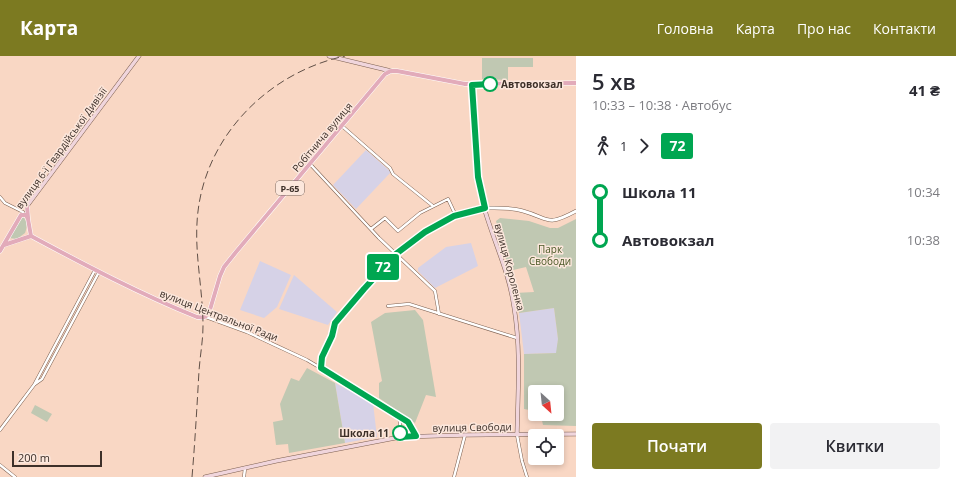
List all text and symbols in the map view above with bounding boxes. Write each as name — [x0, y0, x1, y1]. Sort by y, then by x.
text: Карта — [20, 15, 78, 41]
text: Головна — [657, 19, 714, 38]
text: Карта — [736, 19, 775, 38]
text: Про нас — [797, 19, 851, 38]
text: Контакти — [873, 19, 936, 38]
text: 5 хв — [592, 66, 636, 96]
marker: Автовокзал — [482, 76, 498, 92]
place label: Автовокзал — [501, 77, 563, 91]
text: 41 ₴ — [909, 80, 940, 100]
street label: вулиця 6-ї Гвардійської Дивізії — [12, 84, 110, 212]
text: 10:33 – 10:38 · Автобус — [592, 96, 732, 114]
street label: Робітнича вулиця — [289, 99, 355, 175]
icon: walk — [592, 135, 614, 157]
icon: forward — [633, 135, 655, 157]
text: 72 — [669, 136, 685, 155]
text: 1 — [620, 137, 627, 155]
road number: Р-65 — [276, 181, 304, 195]
text: Школа 11 — [622, 182, 697, 202]
text: 10:34 — [907, 183, 940, 201]
street label: вулиця Короленка — [492, 222, 528, 312]
text: Автовокзал — [622, 230, 714, 250]
text: 10:38 — [907, 231, 940, 249]
park label: Парк Свободи — [529, 242, 571, 268]
line badge: 72 — [365, 254, 401, 280]
text: 72 — [375, 257, 391, 276]
street label: вулиця Центральної Ради — [158, 286, 280, 344]
north arrow — [528, 385, 564, 421]
map controls — [528, 385, 564, 465]
street label: вулиця Свободи — [432, 419, 512, 435]
button: Почати — [592, 423, 762, 469]
button: Квитки — [770, 423, 940, 469]
marker: Школа 11 — [392, 425, 408, 441]
place label: Школа 11 — [339, 426, 389, 440]
button: locate — [528, 429, 564, 465]
scale bar — [12, 449, 102, 468]
text: 200 m — [18, 450, 50, 465]

